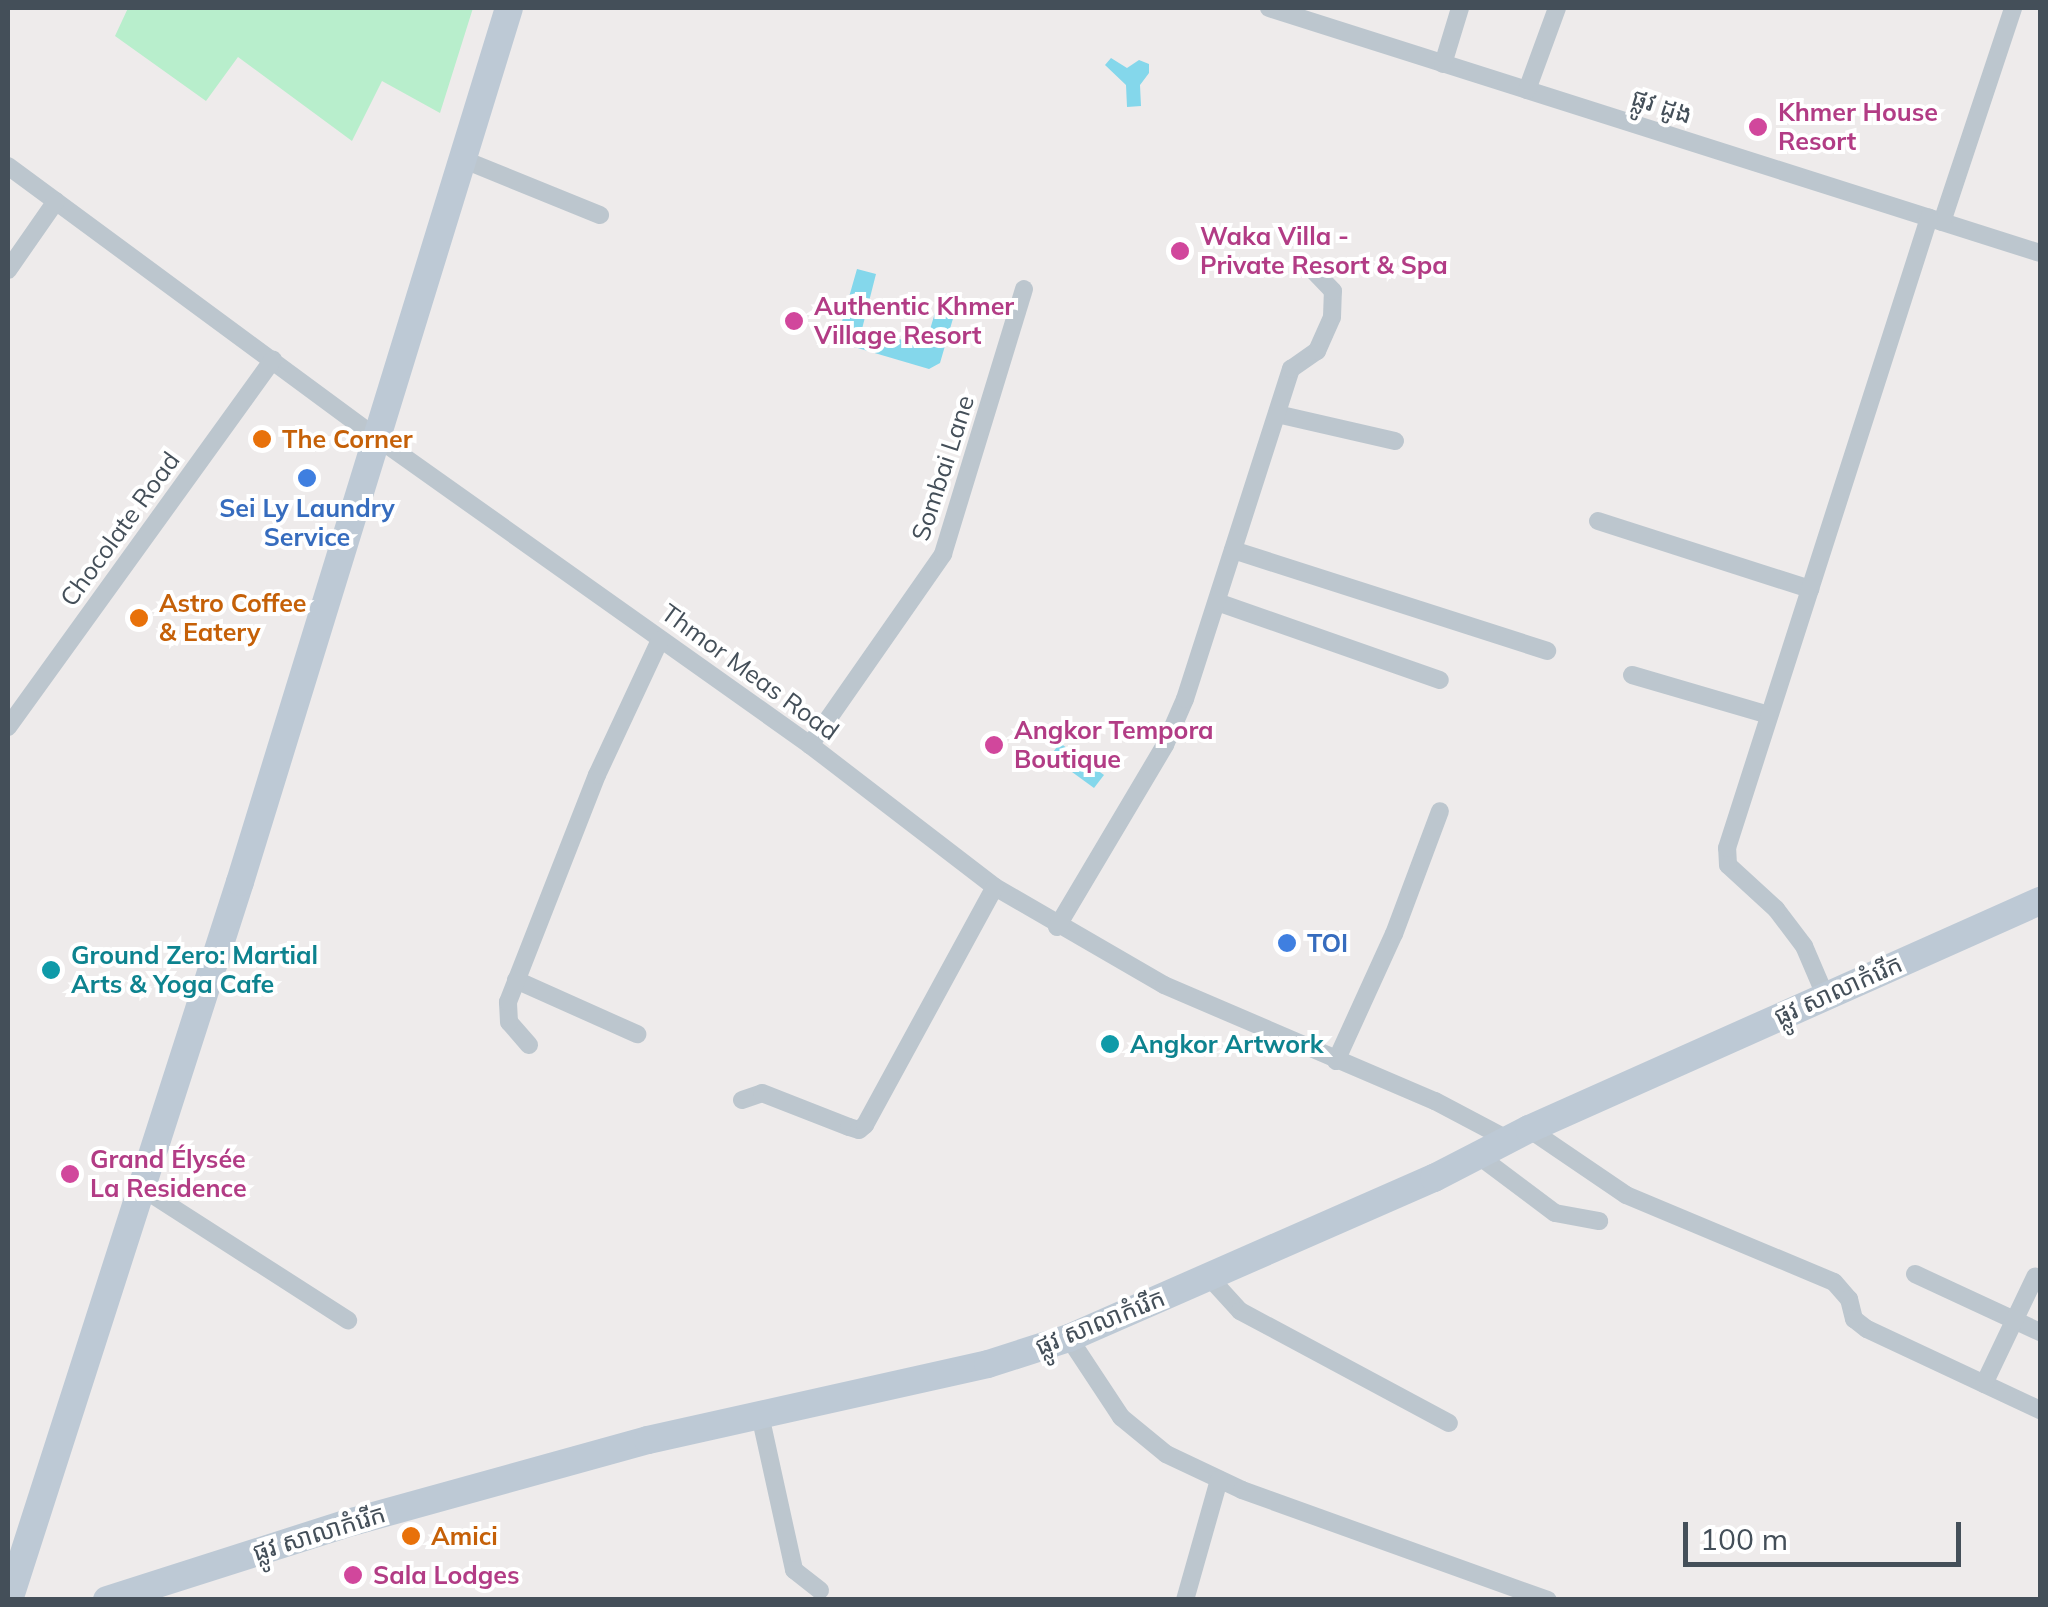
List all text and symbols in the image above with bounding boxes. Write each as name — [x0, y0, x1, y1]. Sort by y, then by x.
street label: ផ្លូវ ដូង — [1628, 82, 1696, 130]
place label: Khmer House Resort — [1778, 98, 1938, 157]
marker: Khmer House Resort — [1747, 116, 1769, 138]
place label: Waka Villa - Private Resort & Spa — [1200, 222, 1448, 281]
marker: Waka Villa - Private Resort & Spa — [1169, 240, 1191, 262]
place label: Authentic Khmer Village Resort — [814, 292, 1014, 351]
marker: Authentic Khmer Village Resort — [783, 310, 805, 332]
street label: Sombai Lane — [905, 391, 981, 545]
place label: The Corner — [282, 424, 413, 454]
marker: The Corner — [251, 428, 273, 450]
street label: Chocolate Road — [54, 446, 186, 612]
marker: Sei Ly Laundry Service — [296, 467, 318, 489]
place label: Sei Ly Laundry Service — [219, 494, 395, 553]
place label: Astro Coffee & Eatery — [159, 589, 307, 648]
street label: Thmor Meas Road — [655, 598, 845, 746]
marker: Astro Coffee & Eatery — [128, 607, 150, 629]
place label: Angkor Tempora Boutique — [1014, 716, 1214, 775]
marker: Angkor Tempora Boutique — [983, 734, 1005, 756]
place label: TOI — [1307, 928, 1348, 958]
marker: TOI — [1276, 932, 1298, 954]
place label: Ground Zero: Martial Arts & Yoga Cafe — [71, 941, 318, 1000]
street label: ផ្លូវ សាលាកំរើក — [1769, 948, 1907, 1032]
marker: Ground Zero: Martial Arts & Yoga Cafe — [40, 959, 62, 981]
place label: Angkor Artwork — [1130, 1029, 1324, 1059]
marker: Angkor Artwork — [1099, 1033, 1121, 1055]
place label: Grand Élysée La Residence — [90, 1145, 247, 1204]
marker: Grand Élysée La Residence — [59, 1163, 81, 1185]
street label: ផ្លូវ សាលាកំរើក — [1031, 1282, 1169, 1362]
street label: ផ្លូវ សាលាកំរើក — [249, 1499, 389, 1567]
scale bar — [1688, 1502, 1966, 1564]
text: 100 m — [1700, 1520, 1788, 1558]
place label: Amici — [431, 1521, 498, 1551]
marker: Amici — [400, 1525, 422, 1547]
place label: Sala Lodges — [373, 1560, 519, 1590]
marker: Sala Lodges — [342, 1564, 364, 1586]

